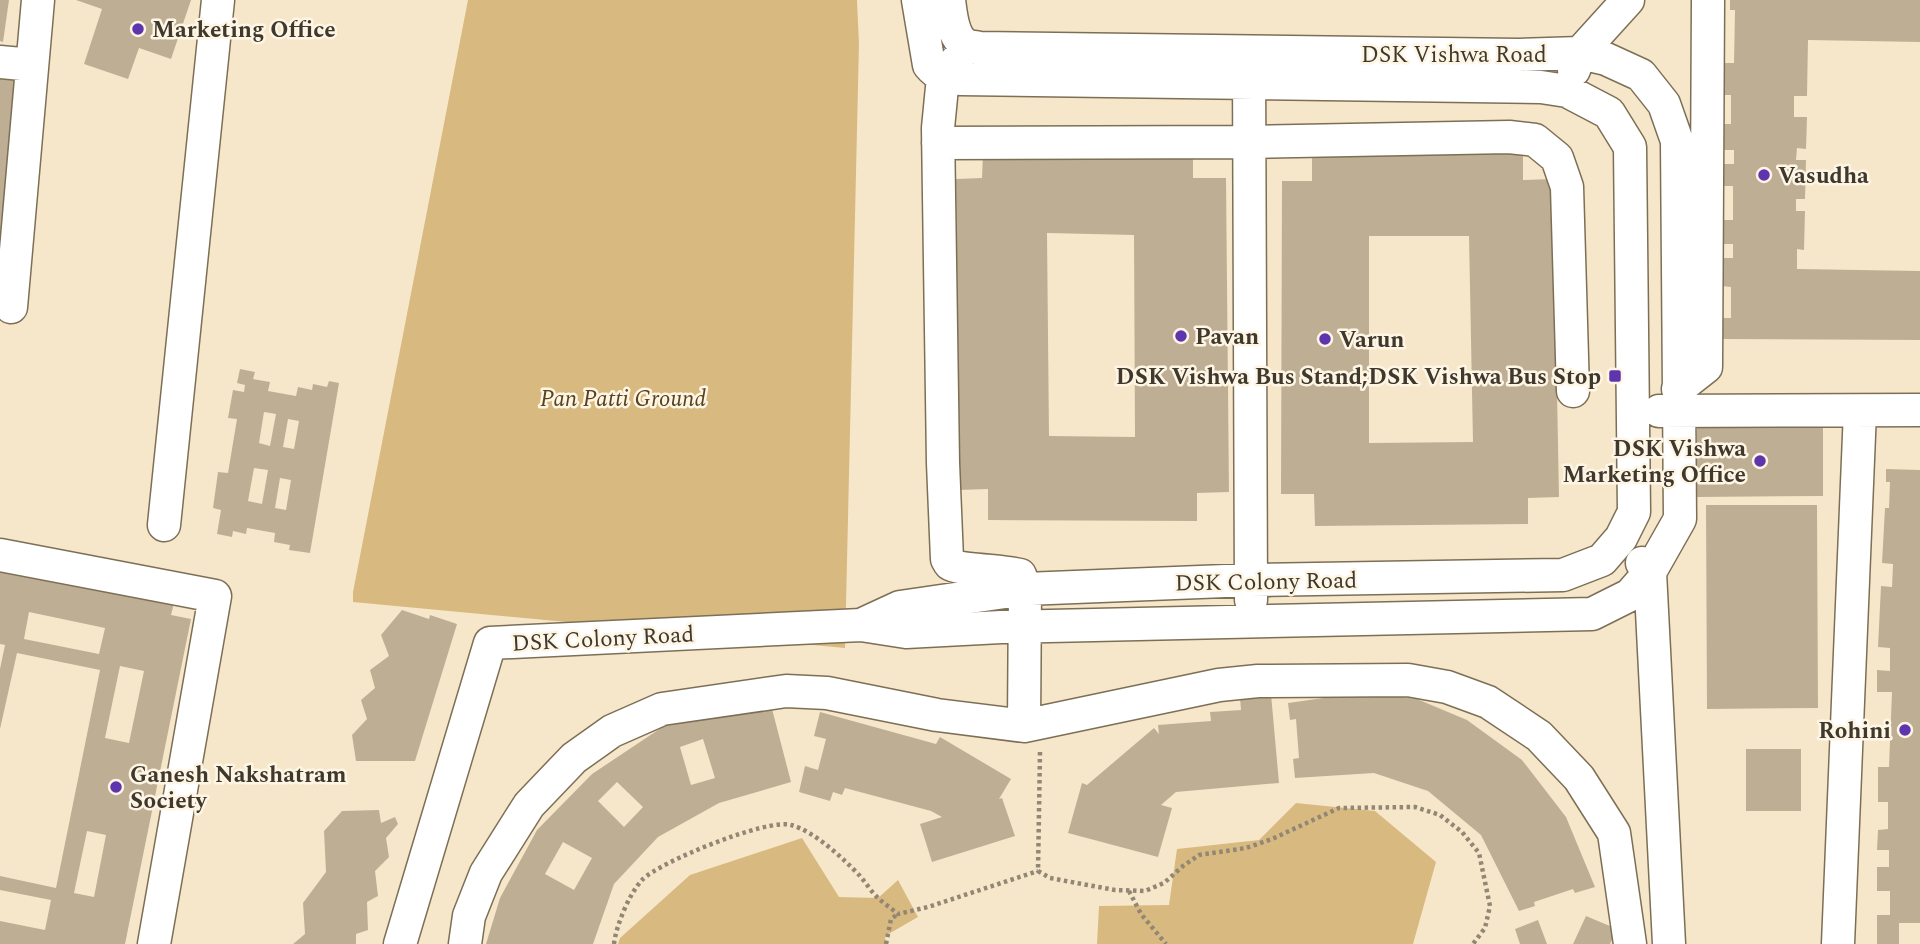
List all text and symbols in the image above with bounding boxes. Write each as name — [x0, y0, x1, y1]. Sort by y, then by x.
place label: Marketing Office — [152, 13, 336, 48]
marker: Marketing Office — [130, 21, 146, 37]
street label: DSK Vishwa Road — [1361, 38, 1547, 73]
place label: Vasudha — [1778, 159, 1869, 194]
marker: Vasudha — [1756, 167, 1772, 183]
place label: Pavan — [1195, 320, 1259, 355]
place label: Varun — [1339, 323, 1404, 358]
marker: Pavan — [1173, 328, 1189, 344]
marker: Varun — [1317, 331, 1333, 347]
place label: DSK Vishwa Bus Stand;DSK Vishwa Bus Stop — [1116, 360, 1601, 395]
marker: DSK Vishwa Bus Stand;DSK Vishwa Bus Stop — [1607, 368, 1623, 384]
park label: Pan Patti Ground — [540, 382, 706, 417]
place label: DSK Vishwa Marketing Office — [1562, 432, 1746, 493]
marker: DSK Vishwa Marketing Office — [1752, 453, 1768, 469]
street label: DSK Colony Road — [1175, 563, 1358, 602]
street label: DSK Colony Road — [511, 617, 695, 662]
place label: Rohini — [1818, 714, 1891, 749]
marker: Rohini — [1897, 722, 1913, 738]
place label: Ganesh Nakshatram Society — [130, 758, 347, 819]
marker: Ganesh Nakshatram Society — [108, 779, 124, 795]

